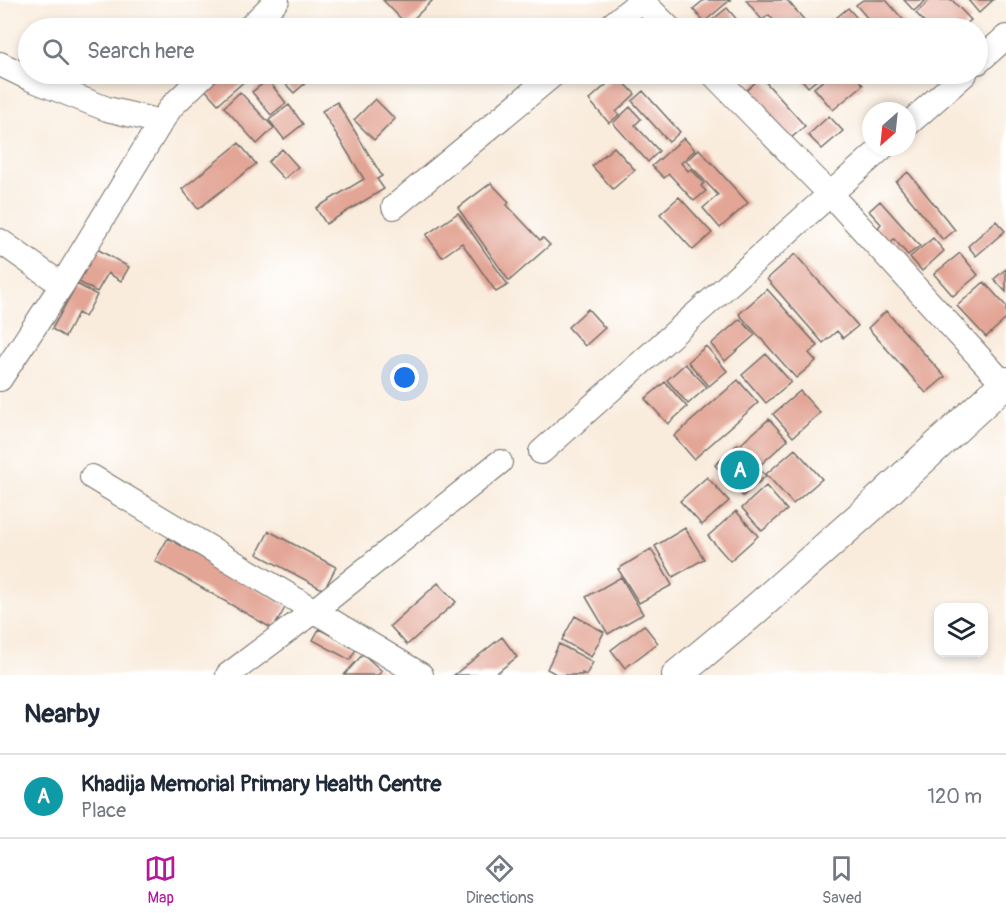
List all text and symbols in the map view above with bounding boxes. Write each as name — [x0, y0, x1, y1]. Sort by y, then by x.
search box — [18, 18, 988, 84]
icon: search — [39, 35, 72, 68]
text: Search here — [87, 37, 194, 65]
north arrow — [862, 102, 916, 156]
your location — [390, 363, 419, 392]
pin: A — [720, 448, 760, 492]
map controls — [934, 603, 988, 657]
button: layers — [934, 603, 988, 657]
text: Nearby — [24, 698, 100, 730]
text: Khadija Memorial Primary Health Centre — [81, 770, 441, 798]
text: A — [37, 784, 50, 809]
text: 120 m — [927, 784, 982, 809]
text: Place — [81, 798, 126, 823]
tab: Map — [144, 852, 177, 908]
tab: Directions — [466, 852, 534, 908]
tab: Saved — [822, 852, 862, 908]

